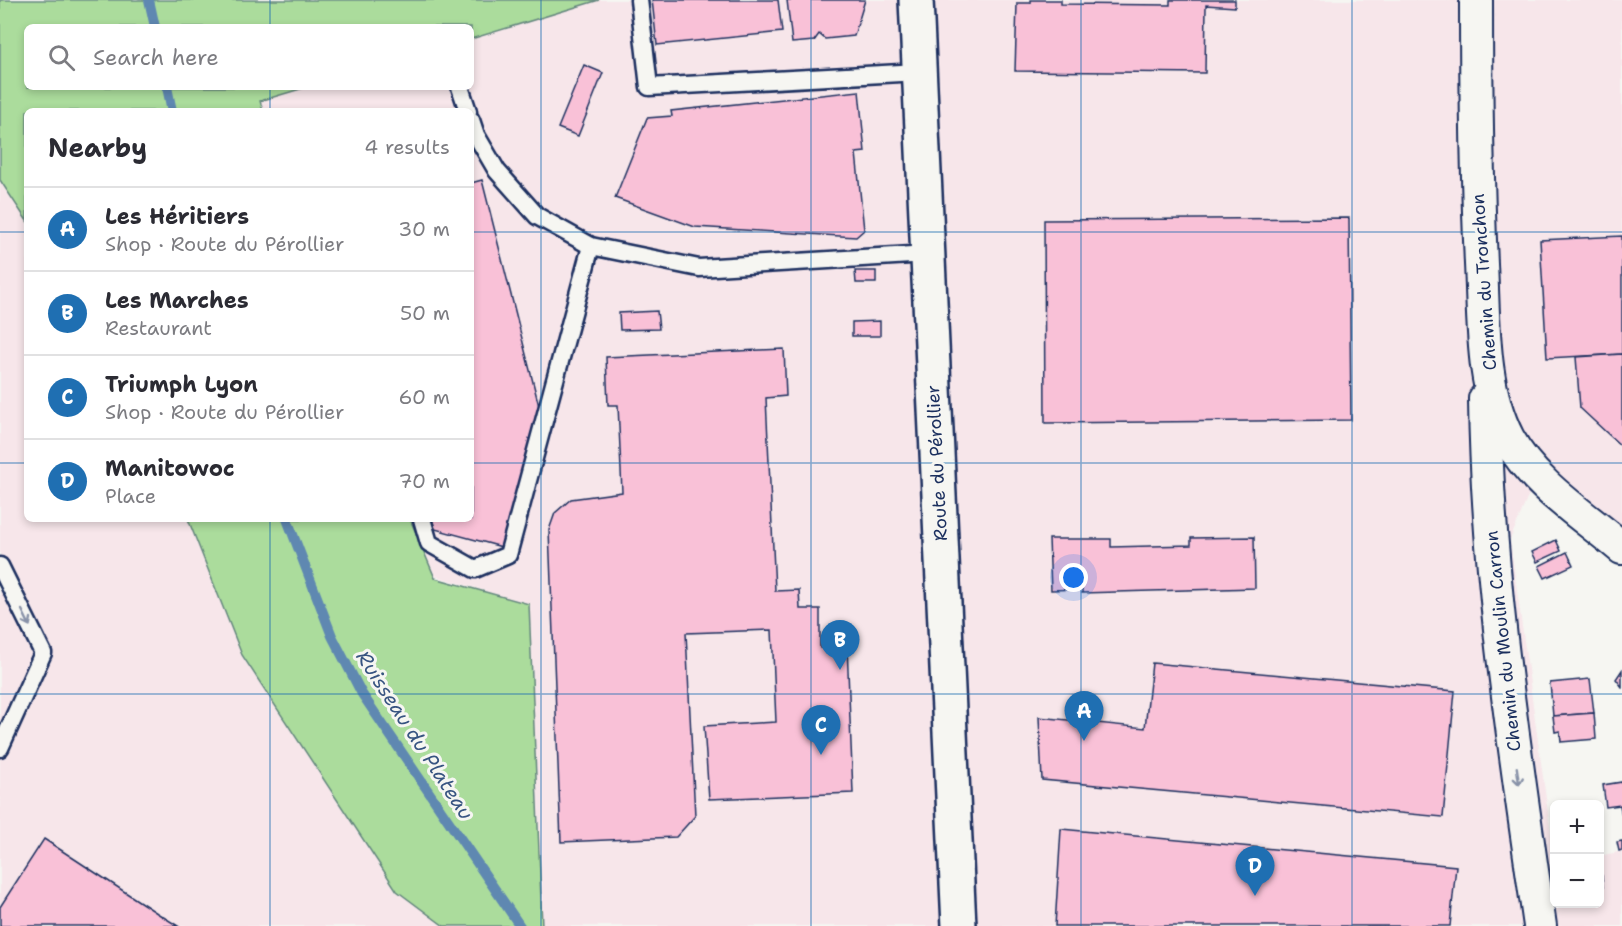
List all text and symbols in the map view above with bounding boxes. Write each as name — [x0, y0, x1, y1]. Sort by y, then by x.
search box — [24, 24, 474, 90]
icon: search — [45, 41, 78, 74]
text: Search here — [93, 43, 219, 72]
text: Nearby — [48, 130, 147, 165]
text: 4 results — [364, 134, 450, 160]
street label: Chemin du Tronchon — [1466, 193, 1502, 371]
text: Les Héritiers — [105, 202, 249, 231]
text: A — [60, 216, 75, 242]
text: 30 m — [398, 216, 450, 242]
text: Shop · Route du Pérollier — [105, 231, 344, 257]
text: Les Marches — [105, 286, 249, 315]
text: B — [61, 300, 74, 326]
text: 50 m — [400, 300, 450, 326]
text: Restaurant — [105, 315, 212, 341]
text: Triumph Lyon — [105, 370, 258, 399]
text: C — [61, 384, 74, 410]
text: 60 m — [398, 384, 450, 410]
street label: Route du Pérollier — [921, 384, 953, 542]
text: Shop · Route du Pérollier — [105, 399, 344, 425]
text: Manitowoc — [105, 454, 235, 483]
text: D — [60, 468, 75, 494]
text: 70 m — [398, 468, 450, 494]
text: Place — [105, 483, 156, 509]
street label: Chemin du Moulin Carron — [1479, 529, 1527, 753]
your location — [1059, 563, 1088, 592]
one-way arrow — [20, 609, 32, 626]
pin: B — [820, 620, 860, 670]
water label: Ruisseau du Plateau — [351, 645, 479, 825]
pin: A — [1064, 692, 1104, 741]
pin: C — [802, 706, 840, 755]
one-way arrow — [1513, 766, 1524, 786]
map controls — [1550, 800, 1604, 908]
button: + — [1550, 800, 1604, 854]
pin: D — [1236, 846, 1274, 896]
button: − — [1550, 854, 1604, 908]

